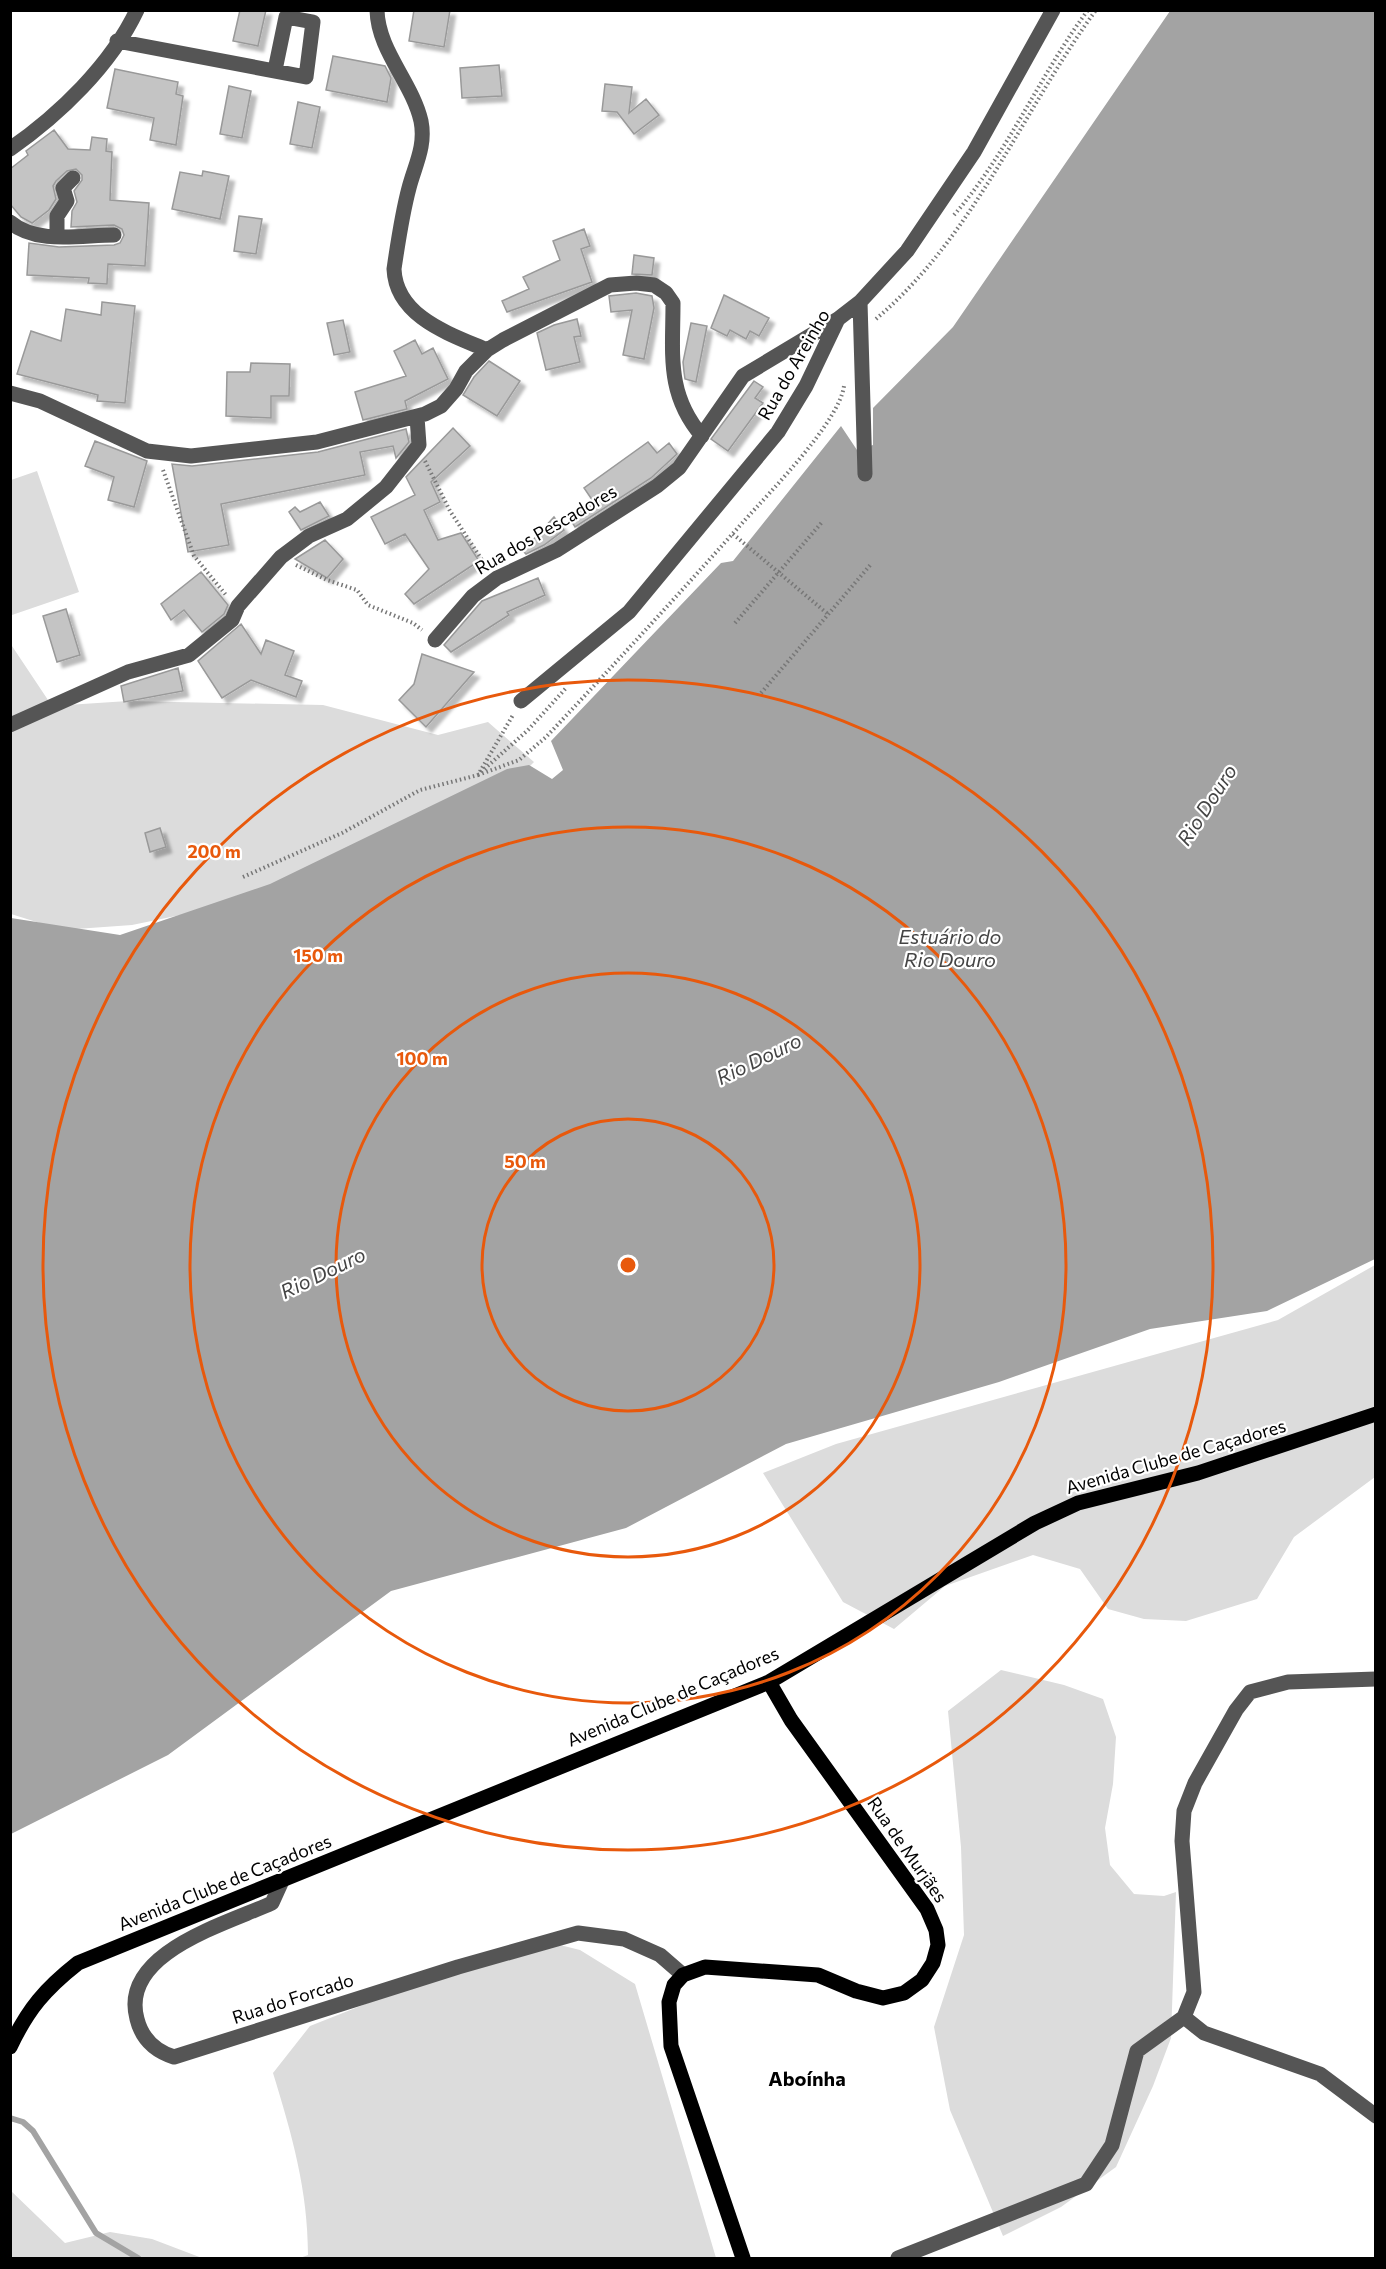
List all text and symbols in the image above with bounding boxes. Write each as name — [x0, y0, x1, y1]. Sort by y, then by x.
street label: Rua do Areinho — [753, 305, 834, 424]
street label: Rua dos Pescadores — [471, 480, 620, 579]
water label: Rio Douro — [1171, 759, 1241, 849]
text: 200 m — [187, 840, 241, 862]
water label: Estuário do Rio Douro — [898, 924, 1002, 971]
text: 150 m — [293, 944, 343, 966]
water label: Rio Douro — [712, 1027, 805, 1089]
text: 100 m — [396, 1047, 448, 1069]
text: 50 m — [504, 1150, 546, 1172]
water label: Rio Douro — [276, 1241, 369, 1303]
centre of rings — [618, 1255, 638, 1275]
street label: Avenida Clube de Caçadores — [1063, 1414, 1288, 1498]
street label: Avenida Clube de Caçadores — [563, 1641, 782, 1751]
street label: Rua de Murjães — [863, 1792, 952, 1907]
street label: Avenida Clube de Caçadores — [115, 1829, 334, 1935]
street label: Rua do Forcado — [229, 1968, 356, 2028]
district label: Aboínha — [768, 2066, 846, 2090]

